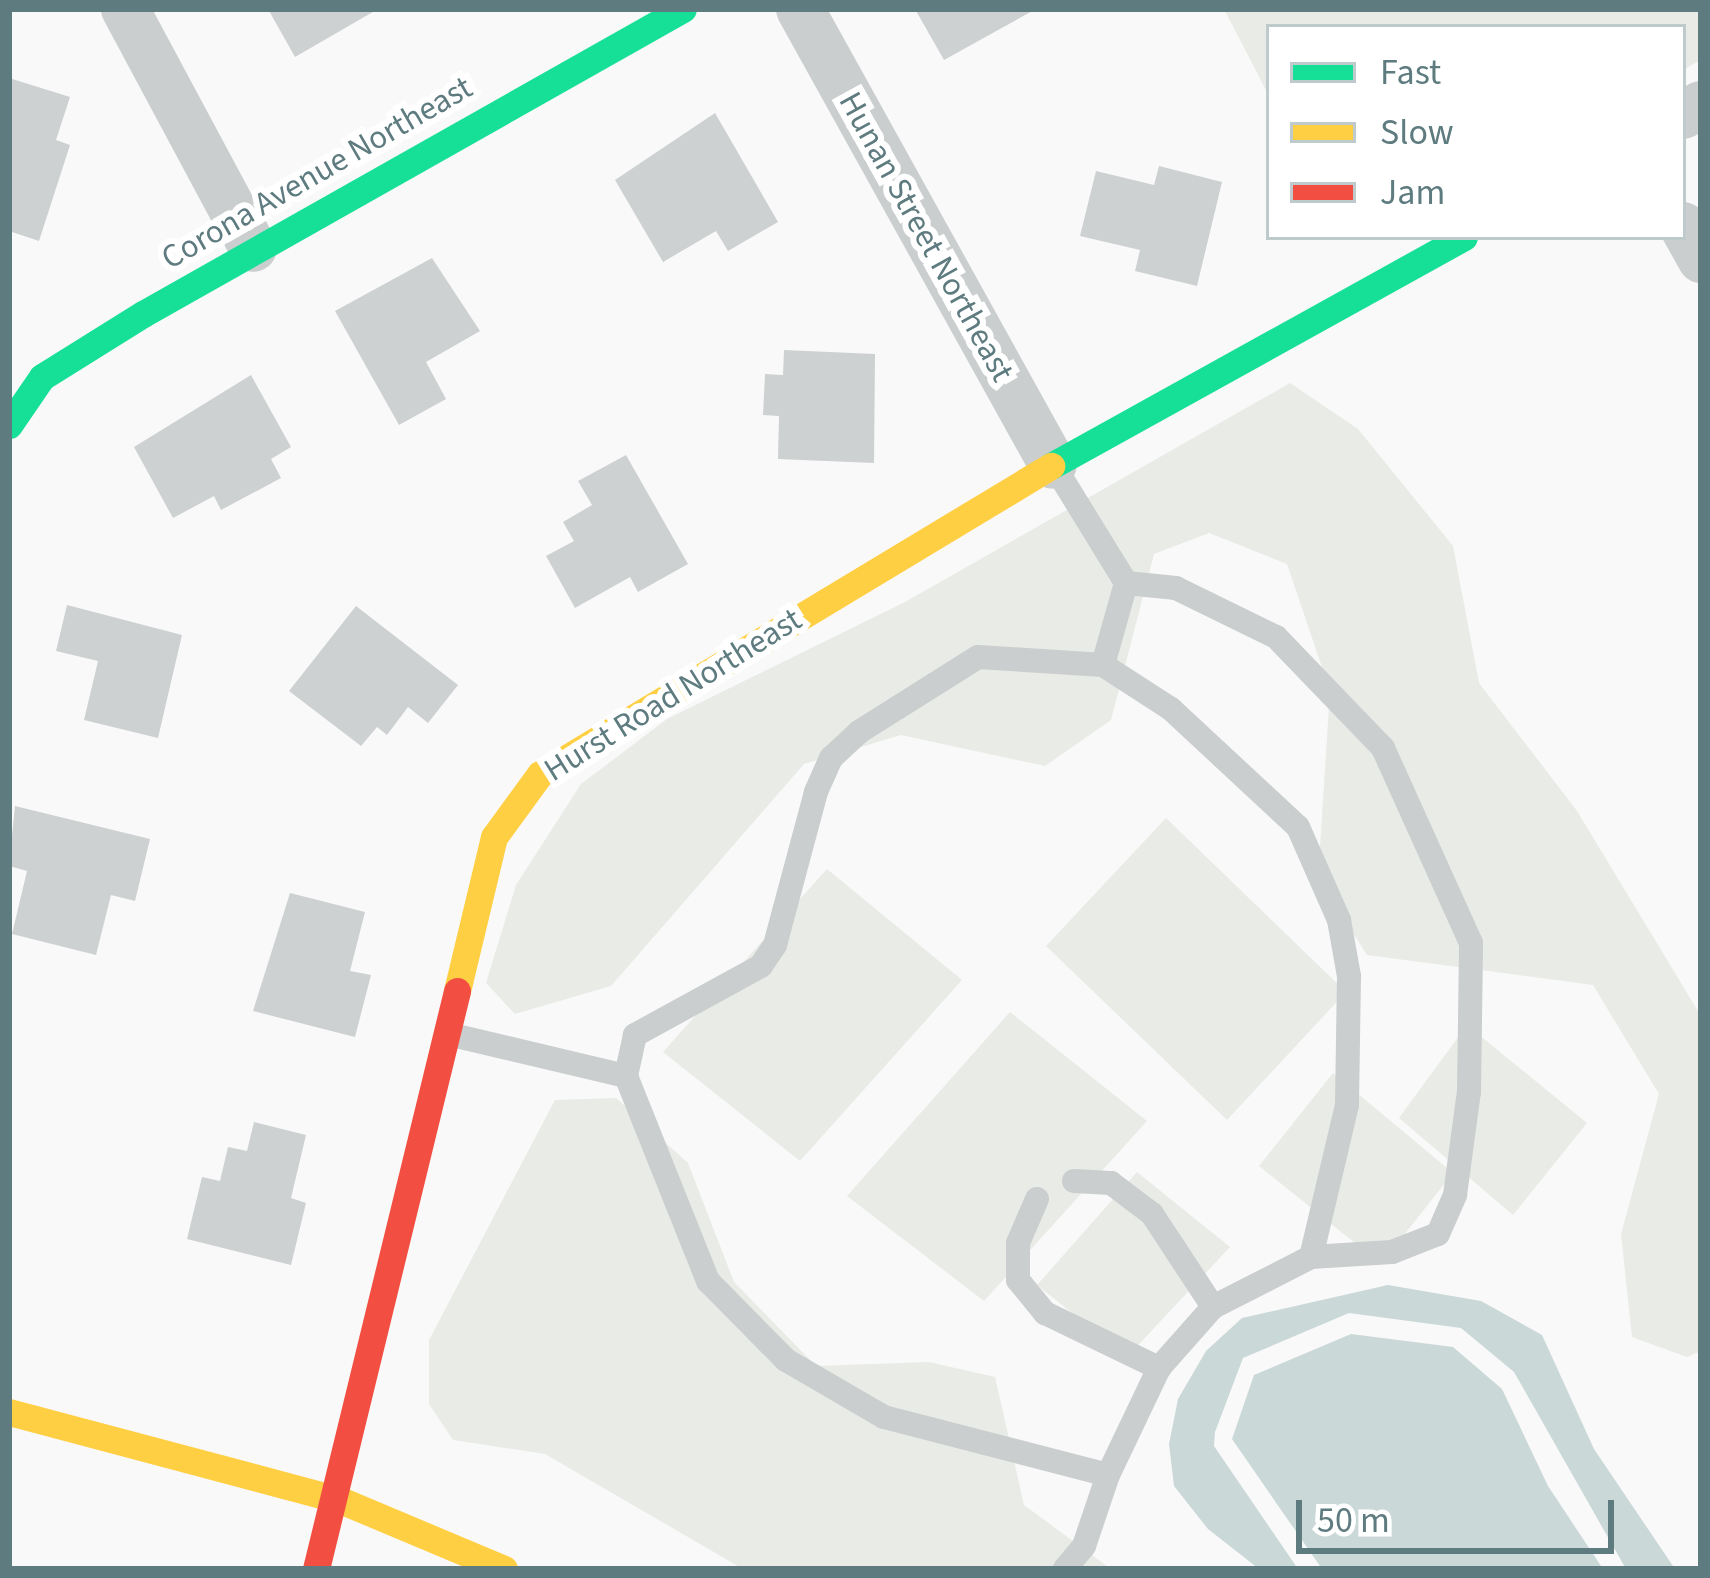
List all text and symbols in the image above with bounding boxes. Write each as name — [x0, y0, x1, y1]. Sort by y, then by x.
legend — [1266, 24, 1686, 240]
text: Fast — [1380, 47, 1441, 98]
street label: Corona Avenue Northeast — [155, 68, 479, 278]
street label: Hunan Street Northeast — [830, 85, 1022, 389]
text: Slow — [1380, 107, 1454, 158]
text: Jam — [1380, 167, 1445, 218]
street label: Hurst Road Northeast — [537, 600, 809, 790]
scale bar — [1302, 1476, 1620, 1550]
text: 50 m — [1317, 1495, 1390, 1546]

